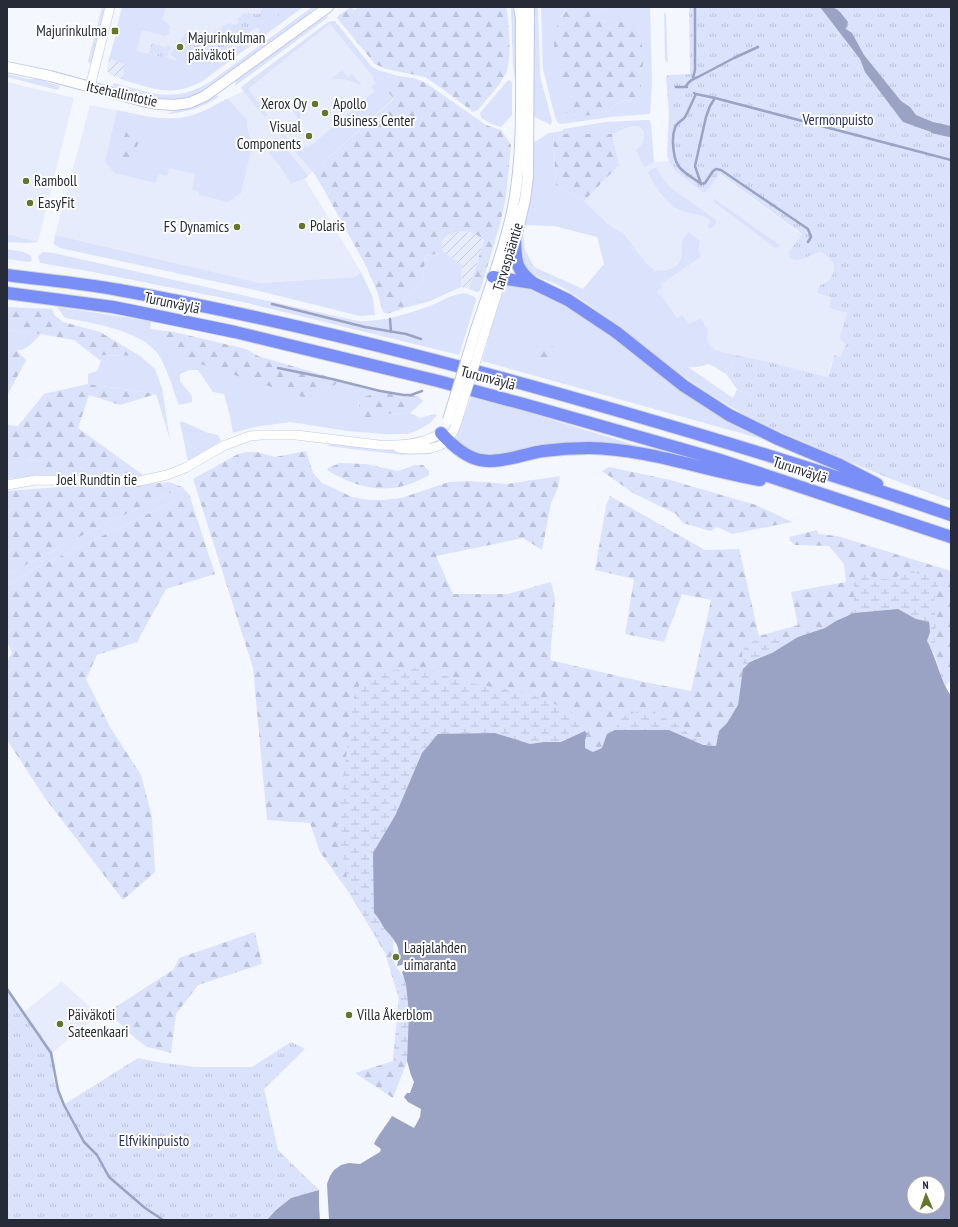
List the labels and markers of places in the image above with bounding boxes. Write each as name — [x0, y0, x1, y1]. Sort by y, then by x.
place label: Majurinkulma — [36, 21, 107, 40]
marker: Majurinkulma — [110, 26, 120, 36]
place label: Majurinkulman päiväkoti — [188, 28, 265, 64]
marker: Majurinkulman päiväkoti — [175, 42, 185, 52]
place label: Xerox Oy — [261, 94, 307, 113]
place label: Apollo Business Center — [333, 94, 415, 130]
marker: Xerox Oy — [310, 99, 320, 109]
marker: Apollo Business Center — [320, 108, 330, 118]
place label: Visual Components — [237, 117, 301, 153]
marker: Visual Components — [304, 131, 314, 141]
place label: Ramboll — [34, 171, 77, 190]
marker: Ramboll — [21, 176, 31, 186]
place label: EasyFit — [38, 193, 75, 212]
marker: EasyFit — [25, 198, 35, 208]
place label: Polaris — [310, 216, 345, 235]
place label: FS Dynamics — [164, 217, 229, 236]
marker: Polaris — [297, 221, 307, 231]
marker: FS Dynamics — [232, 222, 242, 232]
place label: Laajalahden uimaranta — [404, 938, 467, 974]
marker: Laajalahden uimaranta — [391, 952, 401, 962]
place label: Päiväkoti Sateenkaari — [68, 1005, 128, 1041]
place label: Villa Åkerblom — [356, 1005, 432, 1024]
marker: Villa Åkerblom — [344, 1010, 354, 1020]
marker: Päiväkoti Sateenkaari — [55, 1019, 65, 1029]

